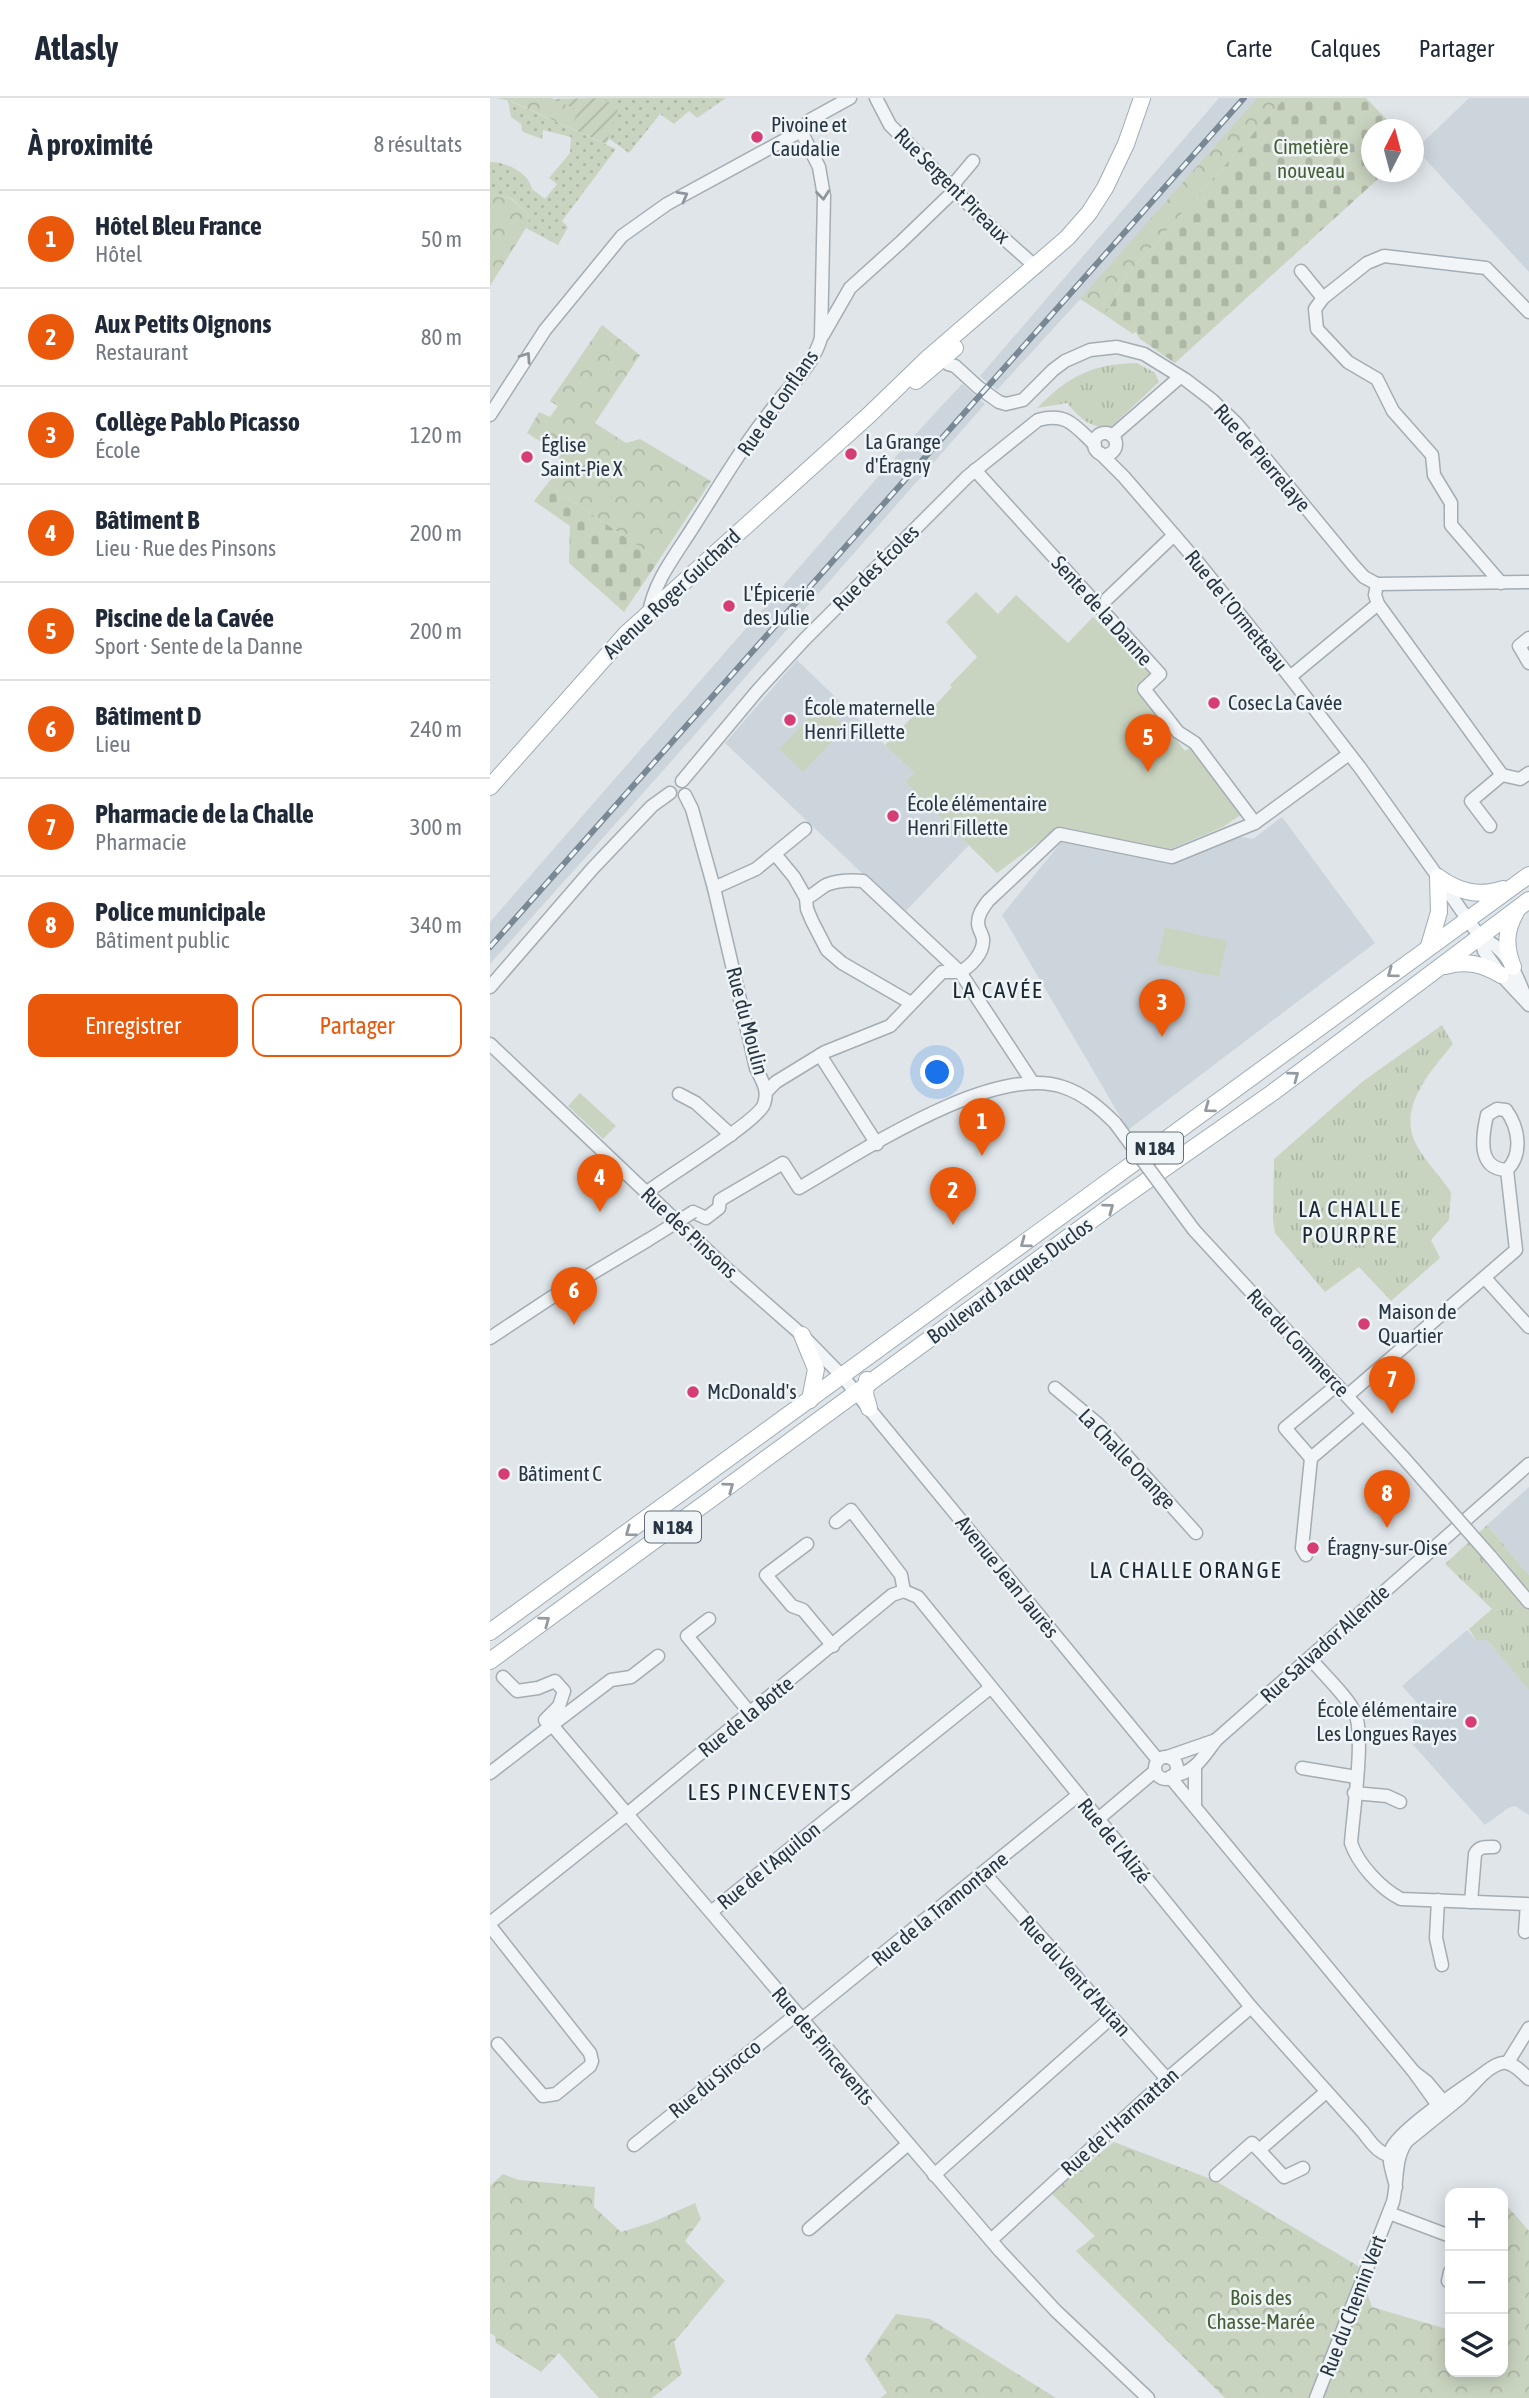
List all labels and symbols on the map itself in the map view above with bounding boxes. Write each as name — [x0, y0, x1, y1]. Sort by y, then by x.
place label: Pivoine et Caudalie — [771, 112, 847, 160]
north arrow — [1361, 119, 1424, 182]
street label: Rue Sergent Pireaux — [890, 123, 1016, 248]
marker: Pivoine et Caudalie — [749, 129, 765, 145]
park label: Cimetière nouveau — [1273, 134, 1349, 182]
one-way arrow — [815, 189, 830, 200]
one-way arrow — [675, 190, 688, 204]
street label: Rue de Conflans — [732, 345, 822, 460]
one-way arrow — [518, 352, 530, 365]
street label: Rue de Pierrelaye — [1209, 399, 1316, 516]
place label: La Grange d'Éragny — [865, 429, 941, 477]
place label: Église Saint-Pie X — [541, 432, 623, 480]
marker: La Grange d'Éragny — [843, 446, 859, 462]
marker: Église Saint-Pie X — [519, 449, 535, 465]
street label: Rue des Écoles — [827, 519, 923, 615]
street label: Avenue Roger Guichard — [598, 524, 745, 663]
street label: Rue de l'Ormetteau — [1181, 545, 1293, 676]
street label: Sente de la Danne — [1047, 551, 1158, 670]
place label: L'Épicerie des Julie — [743, 581, 815, 629]
marker: L'Épicerie des Julie — [721, 598, 737, 614]
place label: Cosec La Cavée — [1228, 690, 1342, 714]
place label: École maternelle Henri Fillette — [804, 695, 935, 743]
marker: Cosec La Cavée — [1206, 695, 1222, 711]
marker: École maternelle Henri Fillette — [782, 712, 798, 728]
pin: 5 — [1125, 714, 1171, 772]
place label: École élémentaire Henri Fillette — [907, 791, 1047, 839]
marker: École élémentaire Henri Fillette — [885, 808, 901, 824]
street label: Rue du Moulin — [722, 964, 774, 1077]
one-way arrow — [1387, 965, 1399, 978]
district label: LA CAVÉE — [952, 977, 1044, 1003]
pin: 3 — [1139, 979, 1185, 1037]
your location — [920, 1055, 954, 1089]
one-way arrow — [1287, 1072, 1299, 1084]
pin: 1 — [959, 1098, 1005, 1156]
one-way arrow — [1204, 1100, 1216, 1113]
road number: N 184 — [1127, 1132, 1183, 1164]
pin: 4 — [577, 1154, 623, 1212]
pin: 2 — [930, 1167, 976, 1225]
street label: Rue des Pinsons — [637, 1182, 743, 1283]
district label: LA CHALLE POURPRE — [1298, 1196, 1402, 1248]
one-way arrow — [1101, 1203, 1114, 1216]
street label: Boulevard Jacques Duclos — [922, 1212, 1097, 1348]
one-way arrow — [1020, 1235, 1033, 1247]
pin: 6 — [551, 1267, 597, 1325]
street label: Rue du Commerce — [1243, 1283, 1355, 1401]
place label: Maison de Quartier — [1378, 1299, 1457, 1347]
marker: Maison de Quartier — [1356, 1316, 1372, 1332]
pin: 7 — [1369, 1356, 1415, 1414]
place label: McDonald's — [707, 1379, 797, 1403]
marker: McDonald's — [685, 1384, 701, 1400]
street label: La Challe Orange — [1074, 1403, 1181, 1513]
place label: Bâtiment C — [518, 1461, 602, 1485]
marker: Bâtiment C — [496, 1466, 512, 1482]
pin: 8 — [1364, 1470, 1410, 1528]
one-way arrow — [721, 1483, 734, 1495]
street label: Avenue Jean Jaurès — [951, 1511, 1064, 1642]
road number: N 184 — [645, 1512, 701, 1542]
one-way arrow — [625, 1524, 637, 1536]
place label: Éragny-sur-Oise — [1327, 1535, 1448, 1559]
marker: Éragny-sur-Oise — [1305, 1540, 1321, 1556]
district label: LA CHALLE ORANGE — [1090, 1557, 1282, 1583]
street label: Rue Salvador Allende — [1255, 1579, 1393, 1707]
one-way arrow — [537, 1617, 550, 1629]
street label: Rue de la Botte — [693, 1671, 798, 1762]
place label: École élémentaire Les Longues Rayes — [1316, 1697, 1457, 1745]
marker: École élémentaire Les Longues Rayes — [1463, 1714, 1479, 1730]
district label: LES PINCEVENTS — [688, 1779, 852, 1805]
street label: Rue de l'Alizé — [1073, 1793, 1156, 1888]
street label: Rue de l'Aquilon — [712, 1817, 825, 1914]
street label: Rue de la Tramontane — [867, 1846, 1012, 1970]
street label: Rue du Vent d'Autan — [1015, 1910, 1136, 2041]
street label: Rue des Pincevents — [768, 1982, 880, 2109]
street label: Rue du Sirocco — [664, 2034, 765, 2123]
street label: Rue de l'Harmattan — [1056, 2062, 1183, 2180]
street label: Rue du Chemin Vert — [1314, 2232, 1390, 2380]
park label: Bois des Chasse-Marée — [1207, 2285, 1315, 2333]

